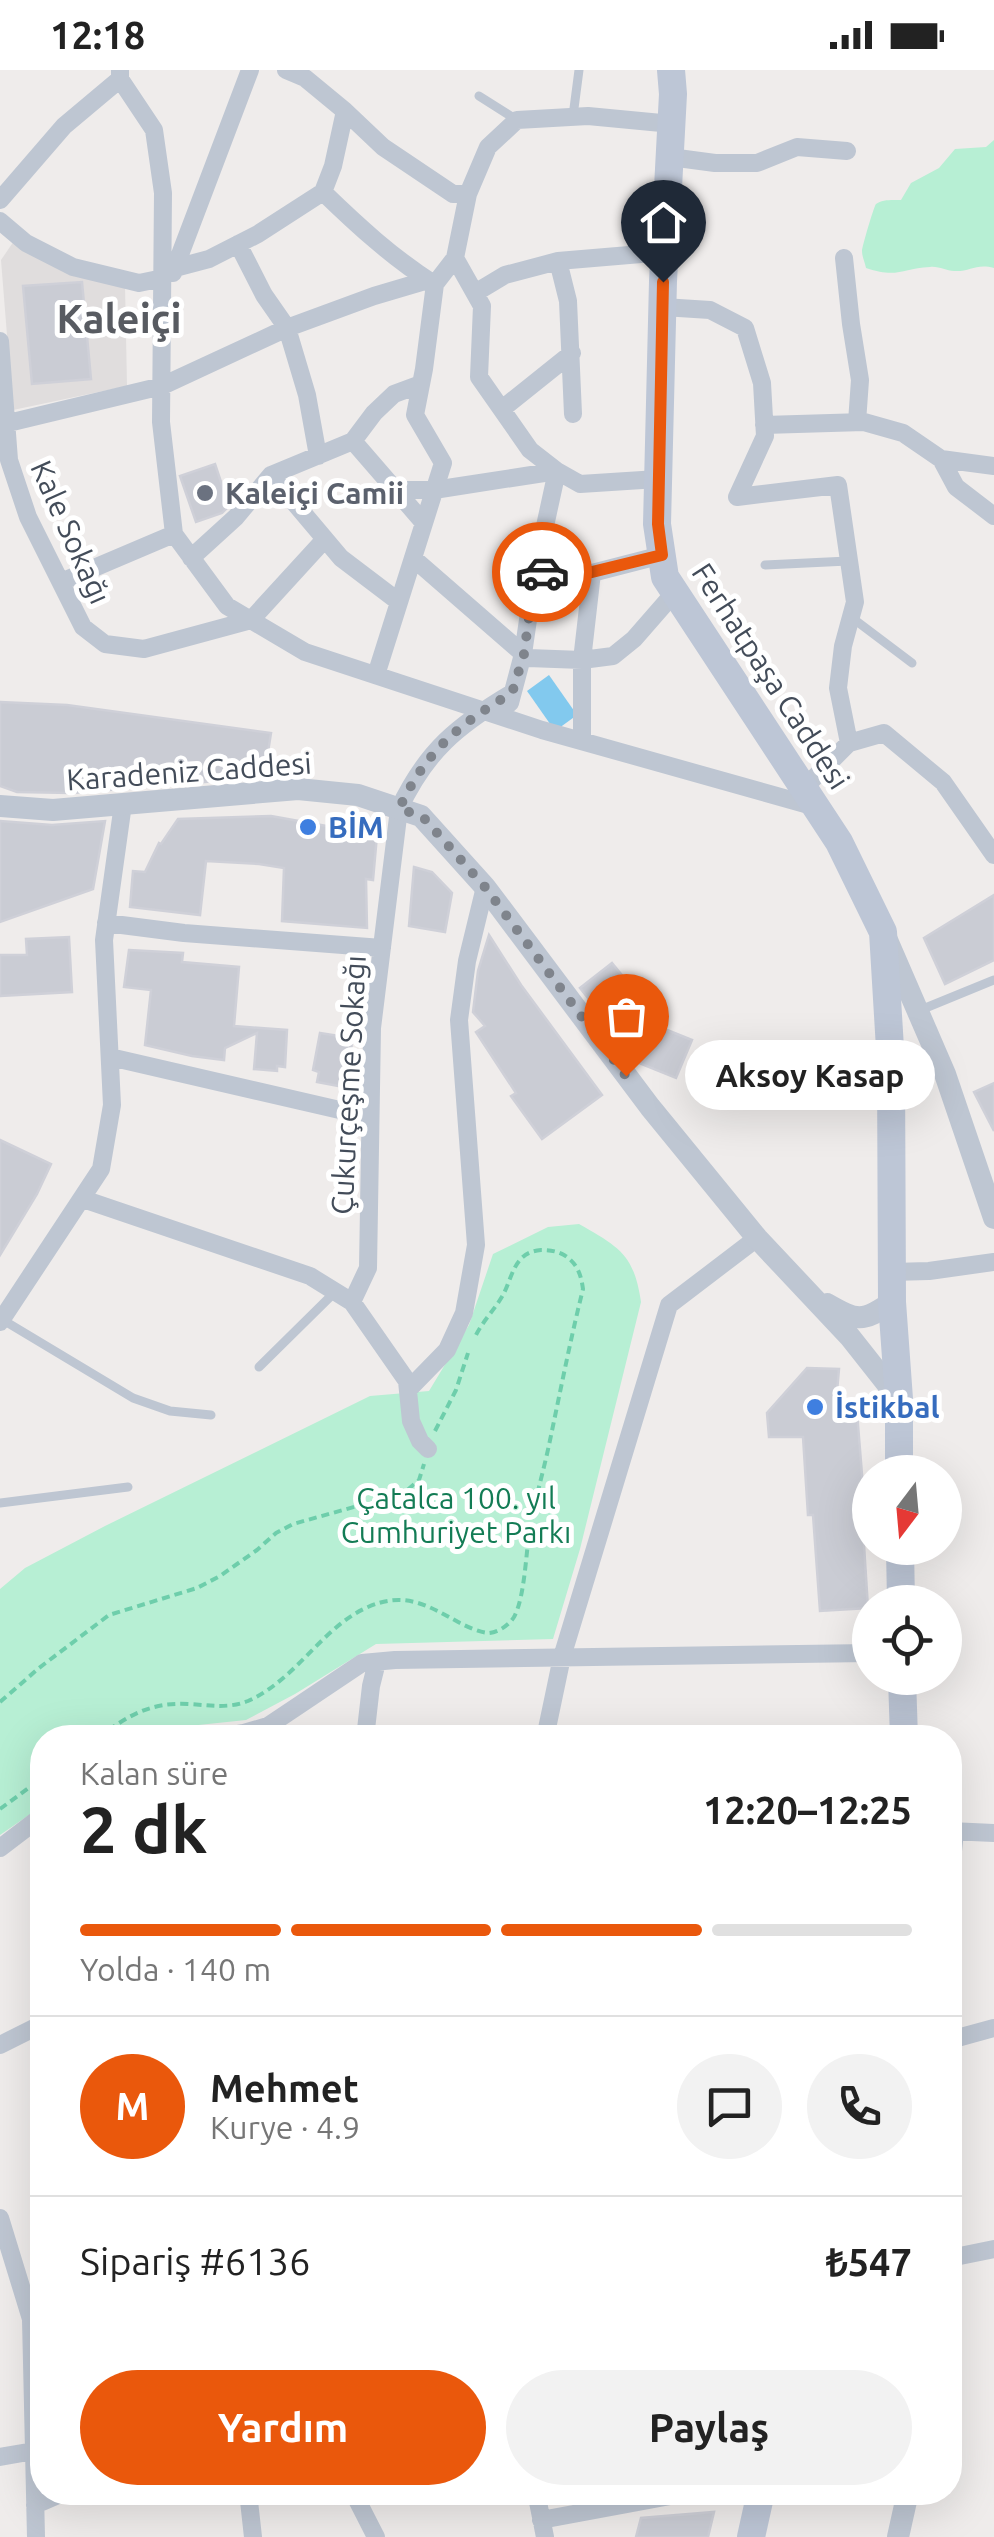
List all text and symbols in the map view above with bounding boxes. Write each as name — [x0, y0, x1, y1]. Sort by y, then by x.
text: 12:18 — [50, 14, 145, 56]
pin — [621, 180, 706, 283]
icon: home — [636, 195, 691, 250]
district label: Kaleiçi — [56, 296, 182, 342]
street label: Kale Sokağı — [24, 455, 118, 609]
place label: Kaleiçi Camii — [225, 476, 404, 510]
marker: Kaleiçi Camii — [194, 482, 216, 504]
courier — [492, 522, 592, 622]
icon: car — [515, 545, 570, 600]
street label: Ferhatpaşa Caddesi — [685, 557, 857, 795]
street label: Karadeniz Caddesi — [65, 745, 313, 797]
place label: BİM — [328, 810, 384, 844]
marker: BİM — [297, 816, 319, 838]
street label: Çukurçeşme Sokağı — [324, 954, 372, 1216]
pin — [584, 974, 669, 1077]
icon: bag — [599, 989, 654, 1044]
callout: Aksoy Kasap — [686, 1041, 936, 1111]
text: Aksoy Kasap — [715, 1057, 905, 1093]
place label: İstikbal — [835, 1390, 940, 1424]
marker: İstikbal — [804, 1396, 826, 1418]
north arrow — [852, 1455, 962, 1565]
map controls — [852, 1455, 962, 1695]
park label: Çatalca 100. yıl Cumhuriyet Parkı — [341, 1481, 571, 1549]
button: locate — [852, 1585, 962, 1695]
text: Kalan süre — [80, 1755, 228, 1791]
text: 12:20–12:25 — [703, 1789, 912, 1831]
text: 2 dk — [80, 1792, 207, 1865]
text: Yolda · 140 m — [80, 1951, 271, 1987]
button: chat — [677, 2054, 782, 2159]
button: phone — [807, 2054, 912, 2159]
text: Mehmet — [210, 2067, 359, 2109]
text: M — [116, 2085, 149, 2127]
text: Kurye · 4.9 — [210, 2109, 360, 2145]
text: Sipariş #6136 — [80, 2240, 310, 2282]
text: ₺547 — [826, 2241, 912, 2283]
button: Yardım — [80, 2370, 486, 2485]
button: Paylaş — [506, 2370, 912, 2485]

